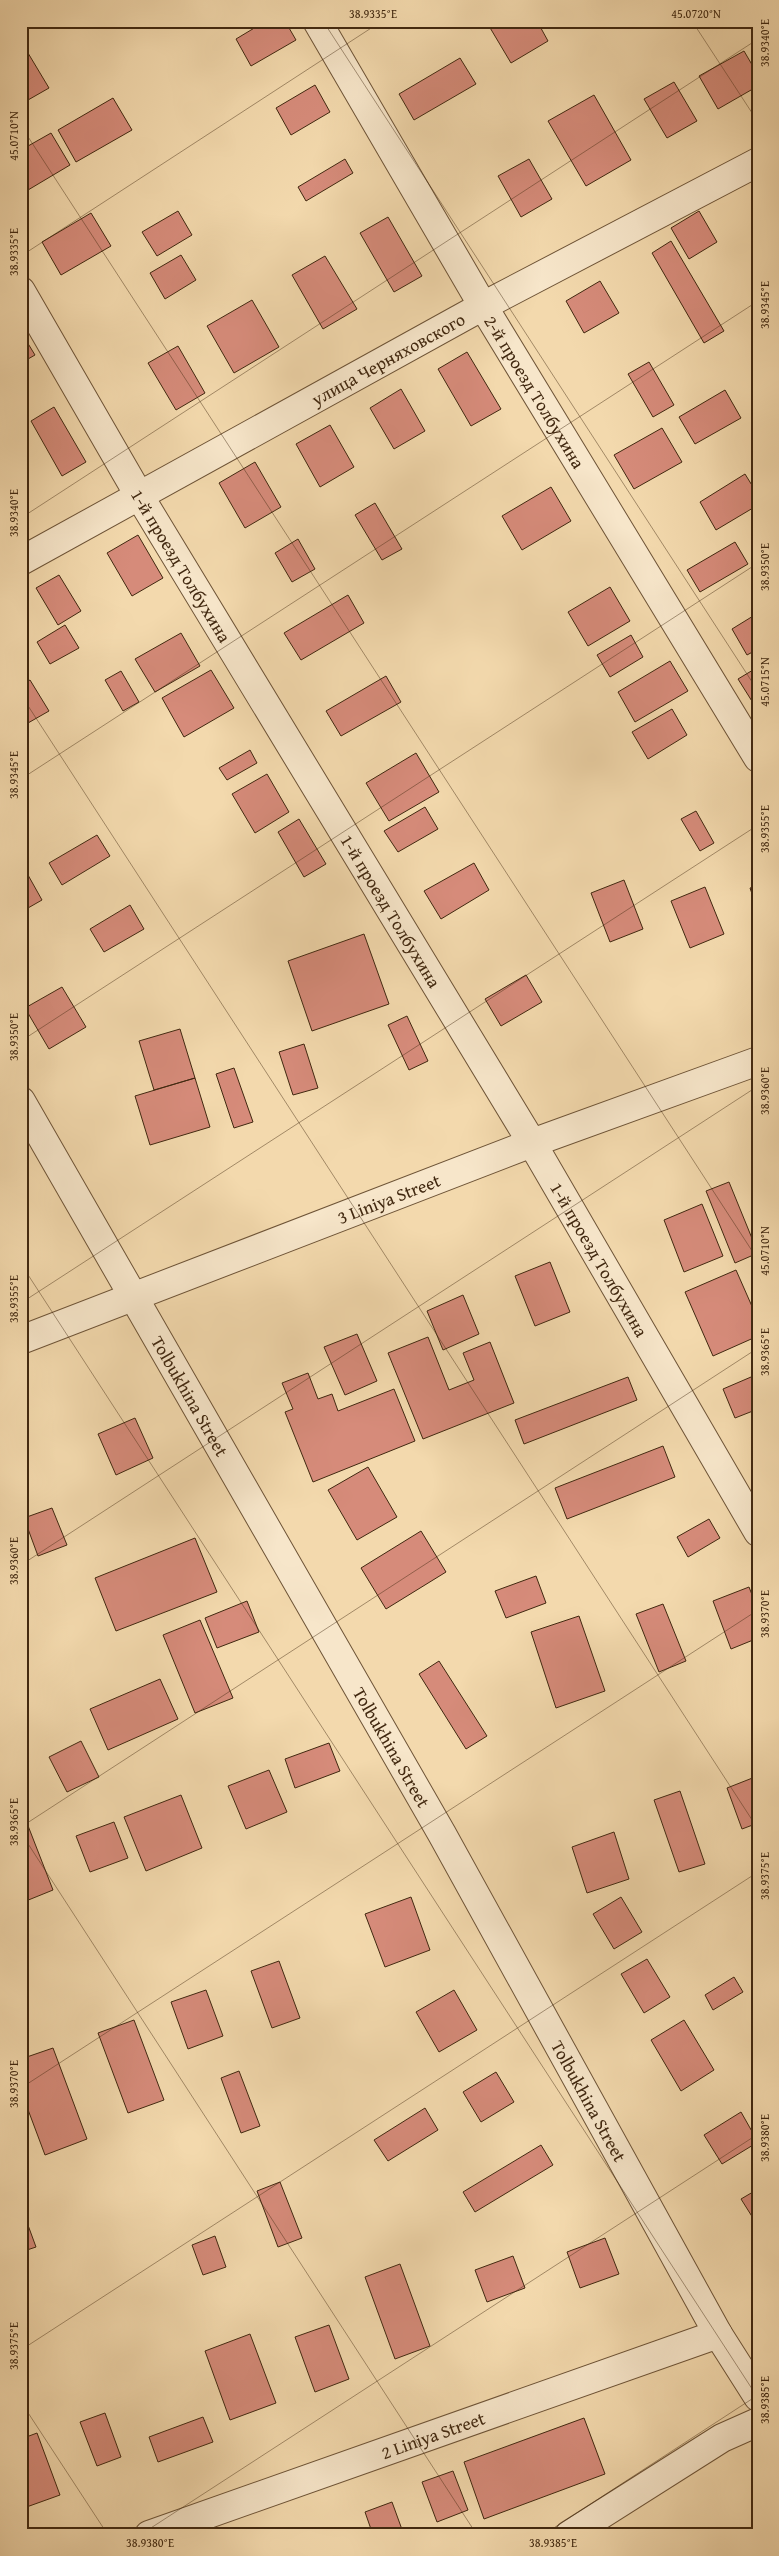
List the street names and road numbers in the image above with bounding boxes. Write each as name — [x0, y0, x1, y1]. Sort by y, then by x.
street label: улица Черняховского — [305, 305, 470, 412]
street label: 2-й проезд Толбухина — [478, 310, 592, 474]
street label: 1-й проезд Толбухина — [125, 484, 239, 648]
street label: 1-й проезд Толбухина — [334, 829, 448, 993]
street label: 3 Liniya Street — [333, 1166, 445, 1230]
street label: 1-й проезд Толбухина — [544, 1177, 655, 1342]
street label: Tolbukhina Street — [145, 1330, 236, 1462]
street label: Tolbukhina Street — [347, 1682, 438, 1813]
street label: Tolbukhina Street — [545, 2035, 634, 2167]
street label: 2 Liniya Street — [377, 2404, 489, 2466]

